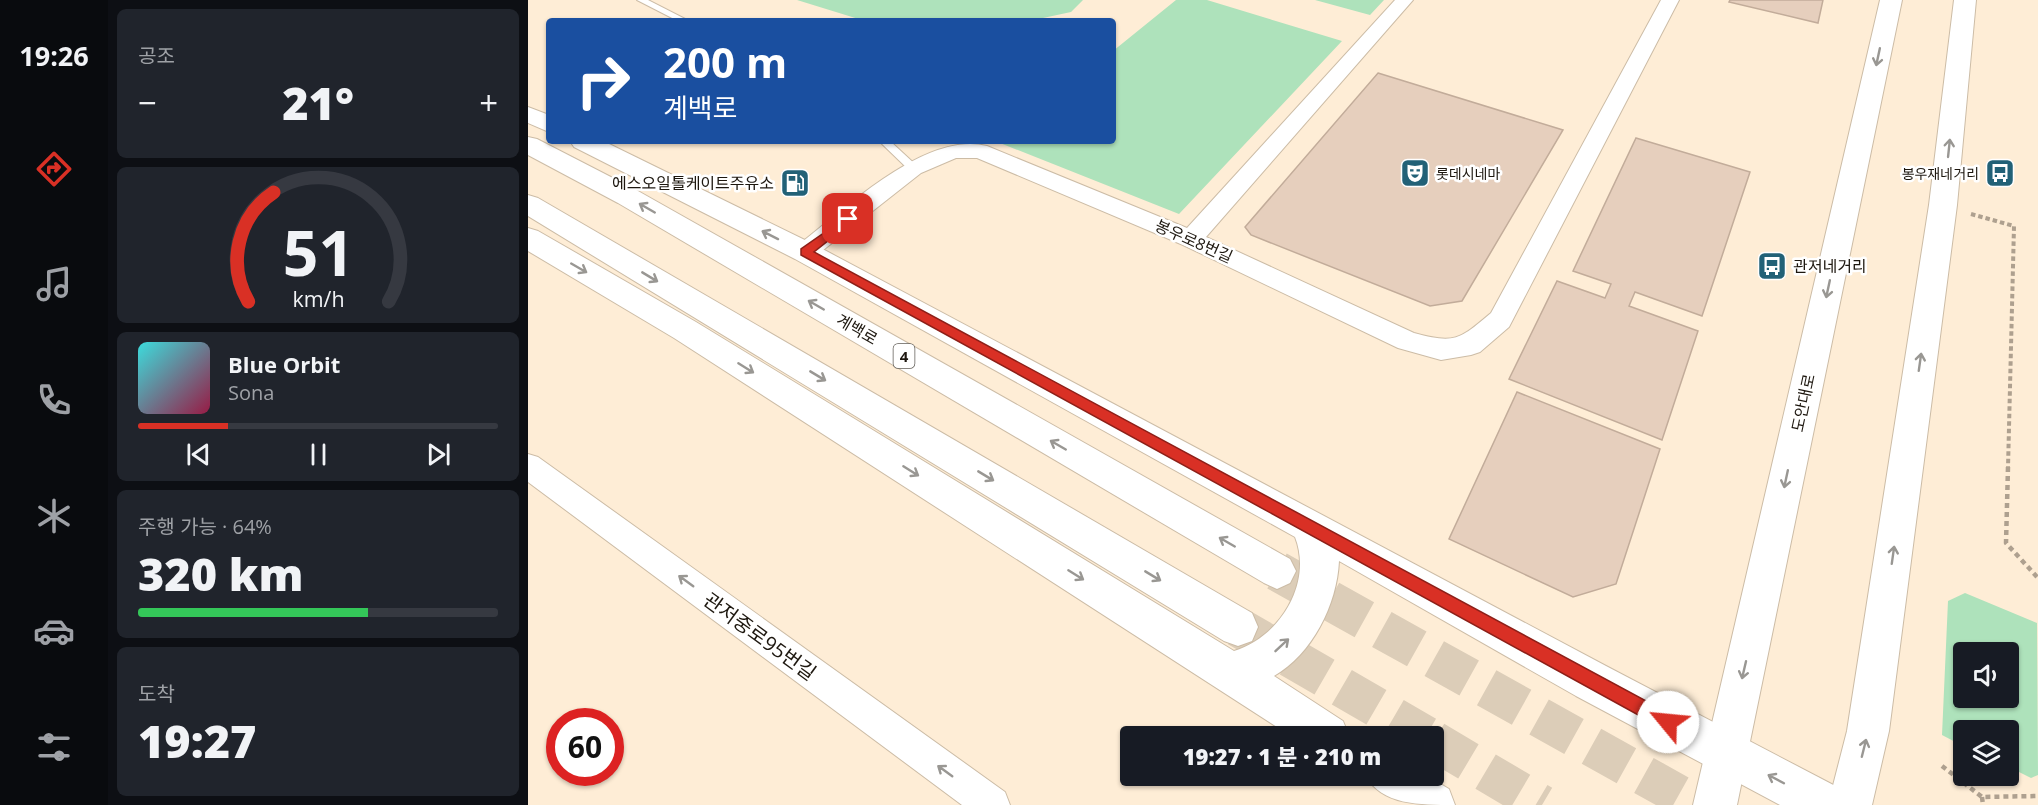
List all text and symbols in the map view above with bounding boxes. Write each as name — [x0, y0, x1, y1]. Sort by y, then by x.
text: 200 m — [663, 33, 787, 90]
text: 19:26 — [19, 37, 89, 74]
text: 공조 — [138, 42, 175, 69]
icon: right — [564, 42, 642, 120]
one-way arrow — [1872, 47, 1883, 66]
text: 21° — [282, 72, 354, 133]
text: − — [138, 80, 157, 125]
text: + — [479, 80, 498, 125]
text: 계백로 — [663, 89, 738, 126]
one-way arrow — [1944, 139, 1955, 159]
icon: directions — [33, 148, 75, 190]
theatre icon: 롯데시네마 — [1399, 157, 1431, 189]
bus stop icon: 봉우재네거리 — [1984, 157, 2016, 189]
place label: 롯데시네마 — [1436, 164, 1501, 183]
place label: 봉우재네거리 — [1902, 164, 1979, 183]
fuel station icon: 에스오일톨케이트주유소 — [779, 167, 811, 199]
place label: 에스오일톨케이트주유소 — [612, 172, 774, 194]
pin — [822, 193, 873, 244]
one-way arrow — [639, 202, 656, 214]
icon: arrive — [831, 202, 864, 235]
text: 51 — [282, 209, 354, 294]
street label: 봉우로8번길 — [1152, 214, 1236, 268]
one-way arrow — [761, 228, 779, 240]
bus stop icon: 관저네거리 — [1756, 250, 1788, 282]
place label: 관저네거리 — [1793, 255, 1867, 277]
one-way arrow — [570, 262, 587, 274]
icon: music — [33, 263, 75, 305]
one-way arrow — [641, 271, 658, 283]
one-way arrow — [1821, 279, 1833, 298]
text: km/h — [292, 284, 344, 313]
one-way arrow — [808, 299, 825, 311]
street label: 계백로 — [832, 308, 882, 350]
road number: 4 — [894, 344, 914, 368]
text: Blue Orbit — [228, 349, 340, 379]
one-way arrow — [1915, 353, 1926, 373]
one-way arrow — [737, 362, 754, 374]
one-way arrow — [809, 371, 826, 383]
street label: 도안대로 — [1786, 372, 1820, 434]
icon: phone — [33, 379, 75, 421]
text: Sona — [228, 379, 274, 406]
icon: previous — [182, 438, 215, 471]
icon: pause — [302, 438, 335, 471]
icon: next — [422, 438, 455, 471]
one-way arrow — [1050, 438, 1067, 450]
one-way arrow — [902, 466, 919, 478]
one-way arrow — [1780, 469, 1791, 488]
one-way arrow — [977, 470, 994, 482]
icon: climate — [33, 495, 75, 537]
text: 주행 가능 · 64% — [138, 513, 272, 540]
one-way arrow — [1219, 536, 1236, 548]
text: 320 km — [138, 543, 303, 604]
one-way arrow — [1887, 546, 1898, 566]
one-way arrow — [1067, 569, 1084, 581]
one-way arrow — [1144, 570, 1161, 582]
one-way arrow — [678, 575, 694, 588]
street label: 관저중로95번길 — [698, 586, 822, 686]
icon: car — [33, 610, 75, 652]
one-way arrow — [1274, 638, 1289, 652]
map controls — [1953, 642, 2019, 786]
button: sound — [1953, 642, 2019, 708]
one-way arrow — [1737, 660, 1749, 679]
text: 도착 — [138, 680, 175, 707]
position arrow — [1636, 690, 1700, 754]
speed limit sign: 60 — [546, 708, 624, 786]
text: 19:27 — [138, 710, 256, 771]
button: layers — [1953, 720, 2019, 786]
icon: filters — [33, 726, 75, 768]
one-way arrow — [1858, 739, 1870, 758]
text: 19:27 · 1 분 · 210 m — [1183, 741, 1381, 771]
one-way arrow — [938, 764, 954, 777]
one-way arrow — [1767, 773, 1785, 784]

